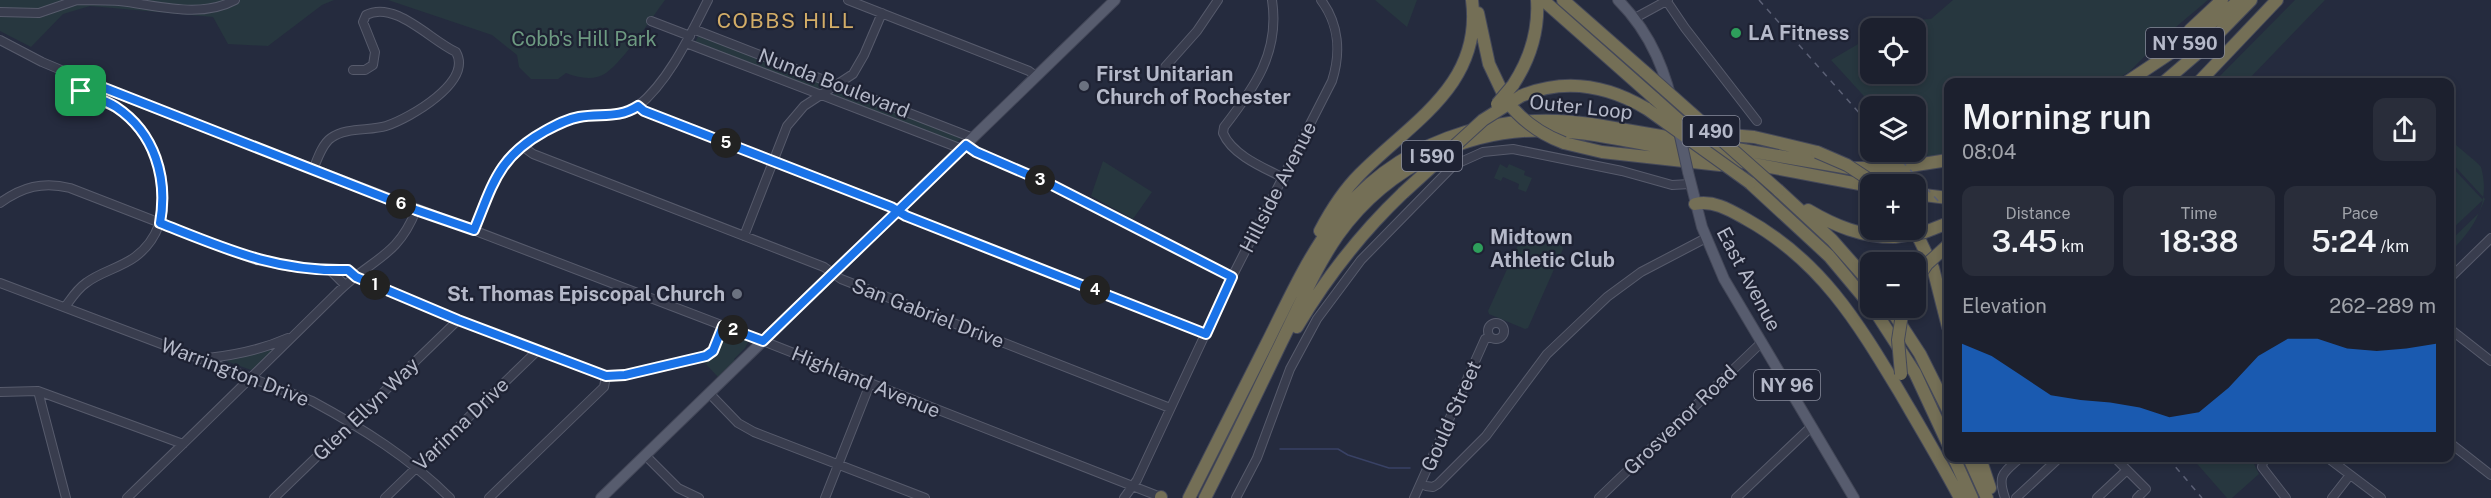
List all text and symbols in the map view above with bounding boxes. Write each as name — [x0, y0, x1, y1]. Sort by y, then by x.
district label: COBBS HILL — [717, 8, 855, 33]
map controls — [1860, 18, 1926, 318]
button: locate — [1860, 18, 1926, 84]
place label: LA Fitness — [1748, 21, 1849, 45]
marker: LA Fitness — [1729, 26, 1743, 40]
park label: Cobb's Hill Park — [511, 27, 657, 51]
road number: NY 590 — [2146, 28, 2224, 58]
street label: Nunda Boulevard — [755, 43, 913, 123]
place label: First Unitarian Church of Rochester — [1096, 62, 1291, 109]
pin — [55, 65, 106, 116]
icon: arrive — [64, 74, 97, 107]
marker: First Unitarian Church of Rochester — [1077, 79, 1091, 93]
street label: Outer Loop — [1528, 90, 1634, 124]
button: layers — [1860, 96, 1926, 162]
text: Morning run — [1962, 98, 2151, 136]
button: share — [2373, 98, 2436, 161]
road number: I 490 — [1682, 116, 1740, 146]
street label: Hillside Avenue — [1235, 118, 1321, 256]
pin: 5 — [711, 128, 741, 158]
text: 5 — [721, 133, 731, 152]
text: 08:04 — [1962, 140, 2016, 164]
road number: I 590 — [1402, 141, 1462, 171]
pin: 3 — [1025, 165, 1055, 195]
text: 3 — [1035, 170, 1045, 189]
button: + — [1860, 174, 1926, 240]
pin: 6 — [386, 189, 416, 219]
text: 6 — [396, 194, 406, 213]
text: Distance — [2006, 204, 2070, 223]
text: Time — [2181, 204, 2217, 223]
text: Pace — [2342, 204, 2378, 223]
street label: East Avenue — [1712, 223, 1786, 335]
text: 3.45 — [1992, 223, 2057, 259]
text: 18:38 — [2160, 223, 2239, 259]
text: 5:24 — [2311, 223, 2377, 259]
place label: Midtown Athletic Club — [1490, 225, 1615, 272]
text: km — [2057, 237, 2084, 256]
text: /km — [2377, 237, 2409, 256]
marker: Midtown Athletic Club — [1471, 241, 1485, 255]
button: − — [1860, 252, 1926, 318]
pin: 1 — [360, 270, 390, 300]
street label: San Gabriel Drive — [848, 273, 1008, 353]
text: 1 — [372, 275, 378, 294]
pin: 4 — [1080, 275, 1110, 305]
text: 4 — [1090, 280, 1100, 299]
place label: St. Thomas Episcopal Church — [447, 282, 725, 306]
marker: St. Thomas Episcopal Church — [730, 287, 744, 301]
text: Elevation — [1962, 294, 2047, 318]
text: 262–289 m — [2329, 294, 2436, 318]
pin: 2 — [718, 315, 748, 345]
text: 2 — [728, 320, 738, 339]
street label: Warrington Drive — [157, 333, 313, 411]
street label: Highland Avenue — [788, 341, 944, 423]
street label: Glen Ellyn Way — [308, 352, 424, 465]
street label: Gould Street — [1416, 357, 1486, 475]
street label: Grosvenor Road — [1619, 360, 1741, 480]
road number: NY 96 — [1754, 370, 1820, 400]
street label: Varinna Drive — [408, 373, 514, 475]

